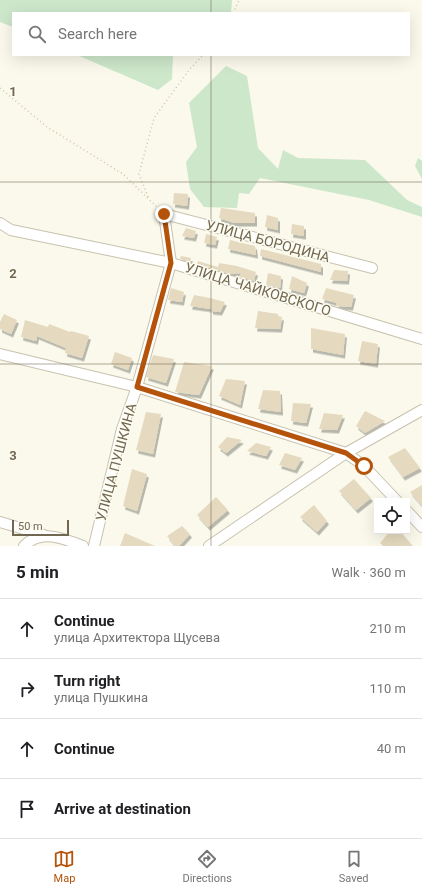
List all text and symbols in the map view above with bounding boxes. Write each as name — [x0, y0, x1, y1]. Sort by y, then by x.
search box — [12, 12, 410, 56]
icon: search — [26, 23, 48, 45]
text: Search here — [58, 25, 137, 43]
text: 1 — [9, 84, 17, 99]
route end — [155, 205, 173, 223]
street label: УЛИЦА БОРОДИНА — [204, 217, 332, 265]
street label: УЛИЦА ЧАЙКОВСКОГО — [183, 259, 333, 319]
text: 2 — [9, 266, 17, 281]
street label: УЛИЦА ПУШКИНА — [93, 401, 139, 523]
text: 3 — [9, 448, 17, 463]
route start — [355, 457, 373, 475]
map controls — [374, 498, 410, 534]
button: locate — [374, 498, 410, 534]
scale bar — [12, 518, 69, 537]
text: 50 m — [18, 520, 43, 533]
text: 5 min — [16, 562, 59, 582]
text: Walk · 360 m — [331, 565, 406, 580]
text: Continue — [54, 612, 115, 630]
icon: ahead — [16, 618, 38, 640]
text: 210 m — [369, 621, 406, 636]
text: улица Архитектора Щусева — [54, 630, 220, 645]
text: Turn right — [54, 672, 120, 690]
icon: right — [16, 678, 38, 700]
text: 110 m — [369, 681, 406, 696]
text: улица Пушкина — [54, 690, 148, 705]
icon: ahead — [16, 738, 38, 760]
text: Continue — [54, 740, 115, 758]
text: 40 m — [377, 741, 406, 756]
icon: arrive — [16, 798, 38, 820]
text: Arrive at destination — [54, 800, 191, 818]
tab: Map — [53, 848, 75, 885]
tab: Directions — [182, 848, 232, 885]
tab: Saved — [339, 848, 369, 885]

